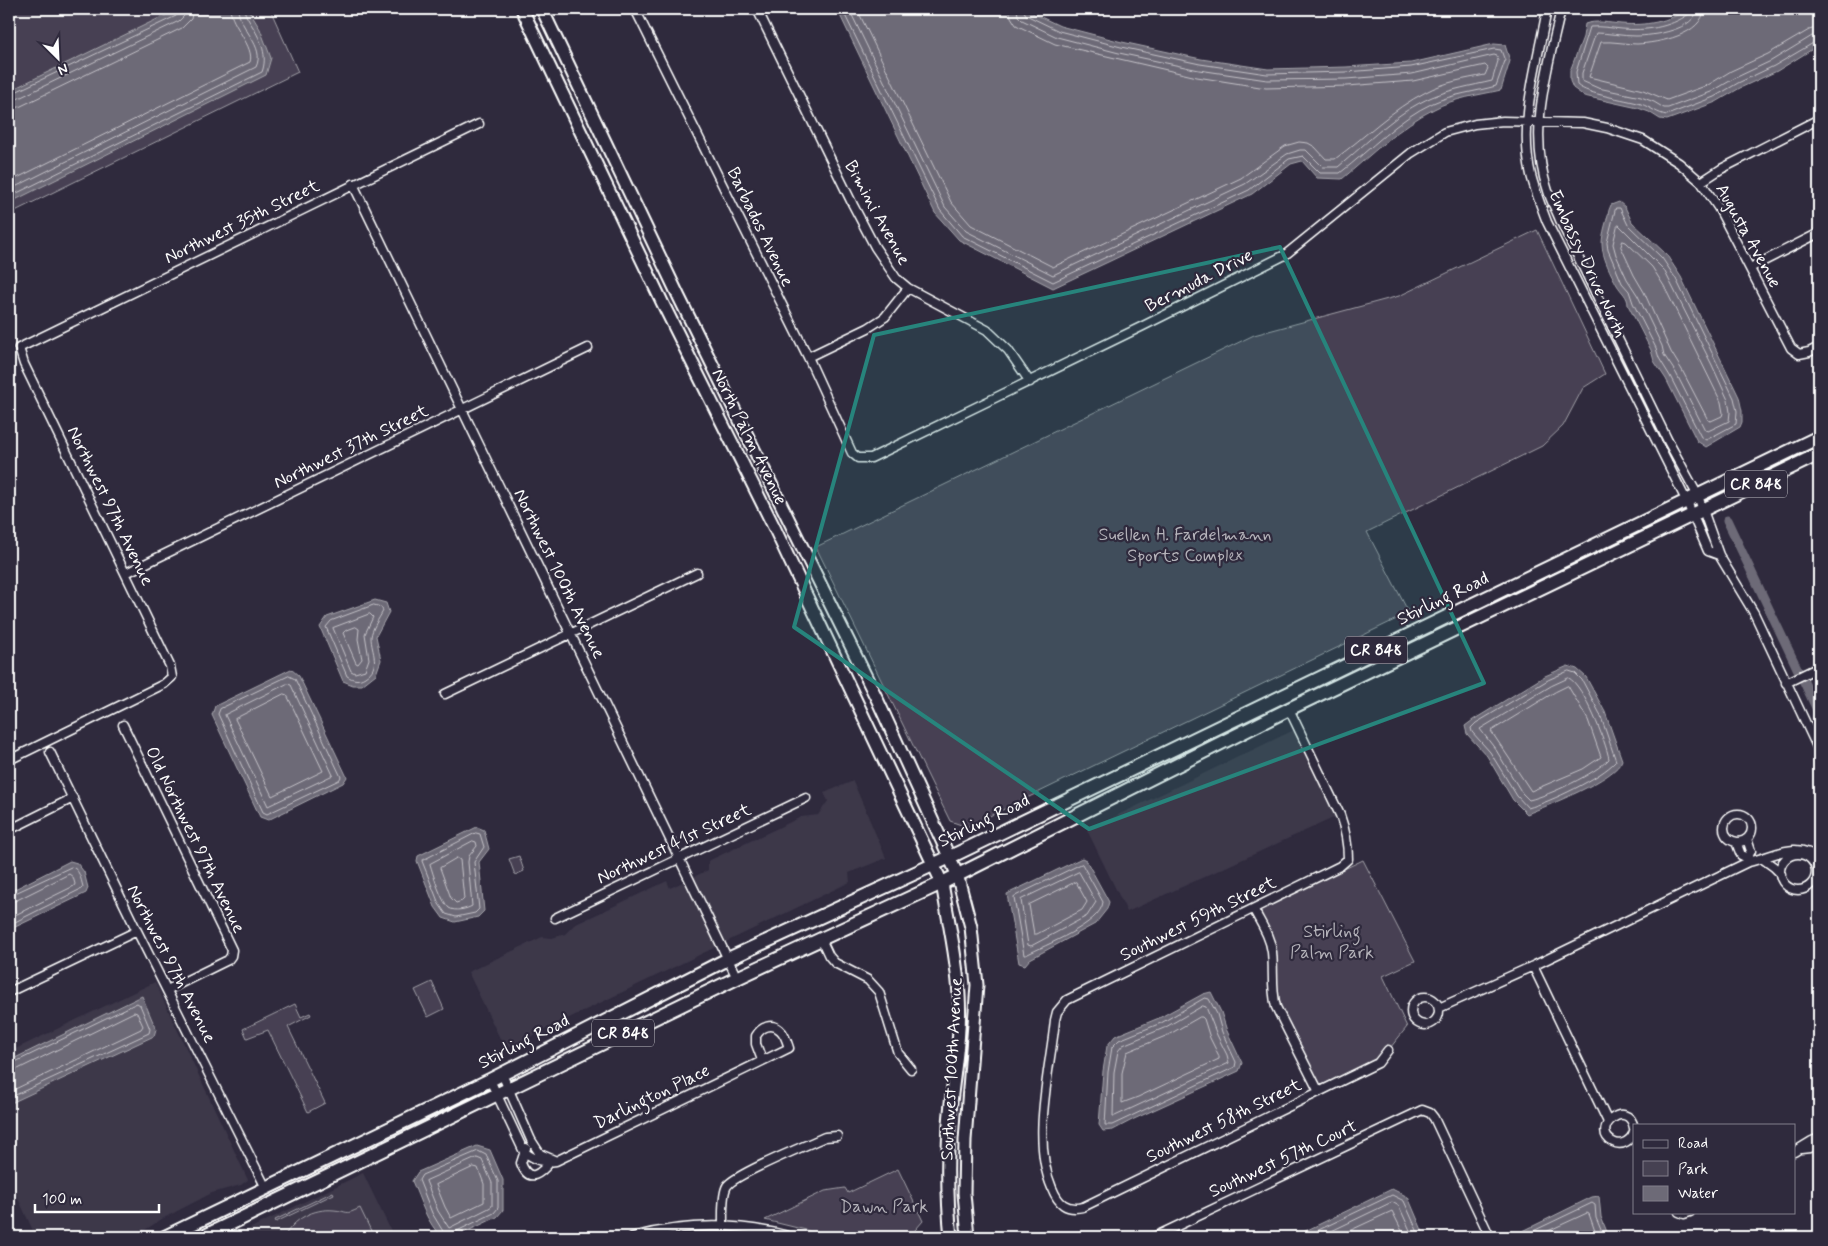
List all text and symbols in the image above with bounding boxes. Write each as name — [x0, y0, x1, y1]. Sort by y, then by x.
north arrow — [32, 32, 82, 82]
text: N — [55, 59, 71, 79]
street label: Bimini Avenue — [838, 156, 916, 270]
street label: Barbados Avenue — [721, 163, 799, 291]
street label: Northwest 35th Street — [160, 174, 324, 270]
street label: Augusta Avenue — [1709, 179, 1787, 293]
street label: Embassy Drive North — [1542, 186, 1632, 342]
street label: Bermuda Drive — [1141, 244, 1257, 318]
street label: North Palm Avenue — [706, 365, 792, 509]
street label: Northwest 37th Street — [270, 399, 433, 495]
street label: Northwest 97th Avenue — [61, 422, 159, 590]
road number: CR 848 — [1725, 470, 1787, 498]
street label: Northwest 100th Avenue — [507, 485, 611, 663]
park label: Suellen H. Fardelmann Sports Complex — [1098, 523, 1272, 568]
street label: Stirling Road — [1393, 566, 1494, 633]
road number: CR 848 — [1345, 636, 1407, 664]
street label: Old Northwest 97th Avenue — [139, 743, 251, 938]
street label: Stirling Road — [934, 788, 1035, 855]
street label: Northwest 41st Street — [593, 798, 755, 890]
street label: Southwest 59th Street — [1116, 871, 1280, 967]
street label: Northwest 97th Avenue — [121, 881, 221, 1047]
park label: Stirling Palm Park — [1290, 920, 1374, 965]
street label: Southwest 100th Avenue — [935, 977, 969, 1161]
street label: Stirling Road — [474, 1009, 575, 1077]
road number: CR 848 — [592, 1020, 654, 1046]
street label: Darlington Place — [590, 1059, 715, 1137]
street label: Southwest 58th Street — [1142, 1073, 1306, 1169]
street label: Southwest 57th Court — [1205, 1114, 1361, 1204]
legend — [1633, 1124, 1796, 1214]
text: Road — [1678, 1134, 1708, 1154]
text: Park — [1678, 1160, 1708, 1180]
scale bar — [35, 1181, 159, 1213]
text: Water — [1678, 1184, 1718, 1204]
text: 100 m — [42, 1190, 82, 1210]
park label: Dawn Park — [840, 1195, 928, 1219]

